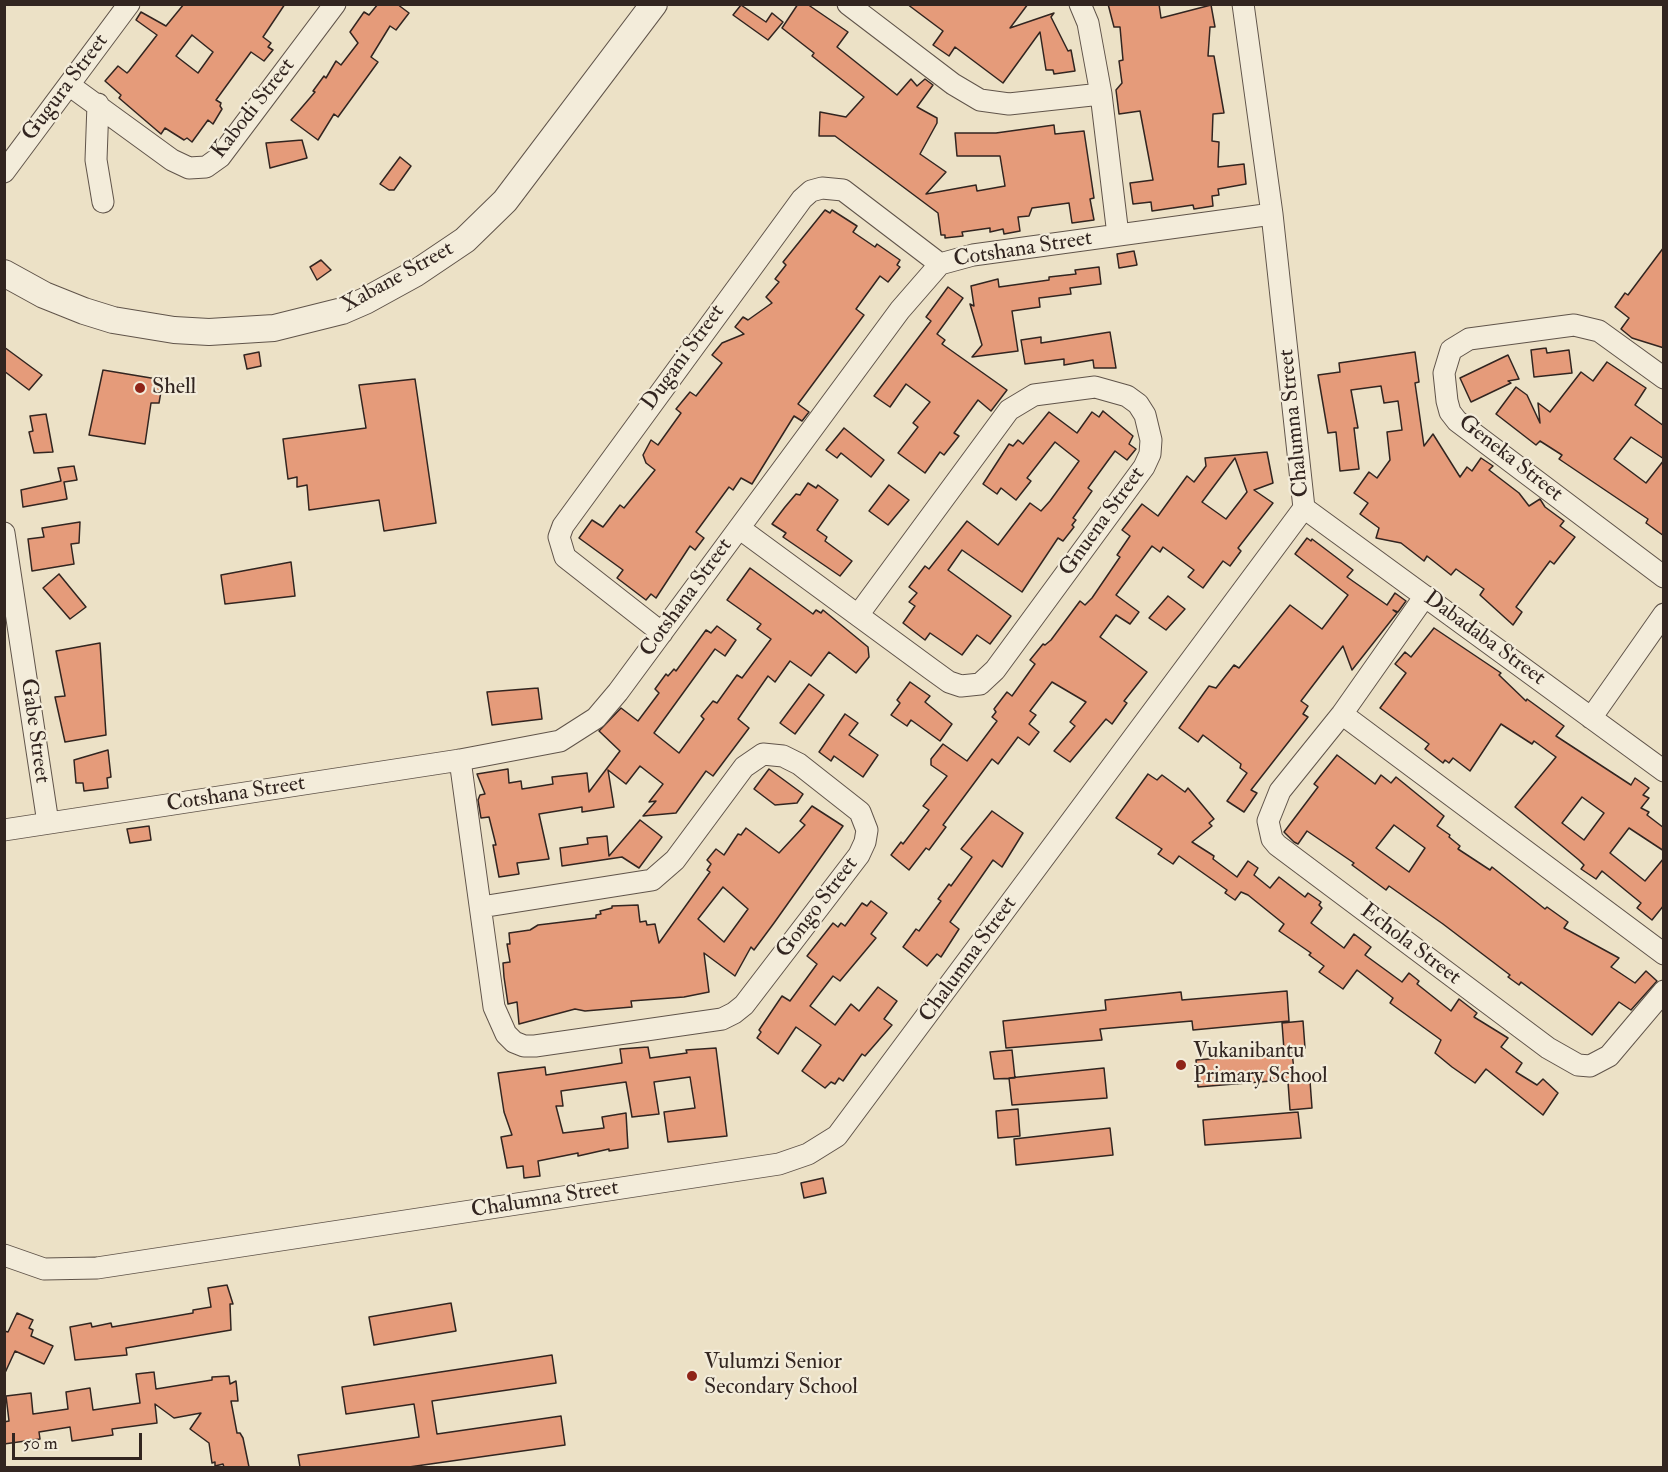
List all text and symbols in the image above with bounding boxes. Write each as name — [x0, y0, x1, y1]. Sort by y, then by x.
street label: Gugura Street — [17, 29, 115, 147]
street label: Kabodi Street — [207, 54, 301, 164]
street label: Cotshana Street — [952, 226, 1094, 274]
street label: Xabane Street — [337, 236, 459, 320]
street label: Dugani Street — [637, 300, 731, 416]
street label: Chalumna Street — [1274, 348, 1316, 498]
place label: Shell — [152, 375, 196, 401]
marker: Shell — [133, 381, 147, 395]
street label: Geneka Street — [1453, 410, 1567, 508]
street label: Gnuena Street — [1055, 462, 1151, 582]
street label: Cotshana Street — [635, 534, 739, 662]
street label: Dabadaba Street — [1418, 586, 1550, 692]
street label: Gabe Street — [14, 677, 54, 785]
street label: Cotshana Street — [165, 771, 307, 819]
street label: Gongo Street — [772, 852, 864, 964]
street label: Chalumna Street — [915, 892, 1023, 1028]
street label: Echola Street — [1355, 899, 1465, 991]
place label: Vukanibantu Primary School — [1193, 1039, 1328, 1090]
marker: Vukanibantu Primary School — [1174, 1058, 1188, 1072]
street label: Chalumna Street — [469, 1175, 621, 1225]
place label: Vulumzi Senior Secondary School — [704, 1350, 858, 1402]
marker: Vulumzi Senior Secondary School — [685, 1369, 699, 1383]
scale bar — [15, 1421, 146, 1459]
text: 50 m — [23, 1432, 58, 1455]

